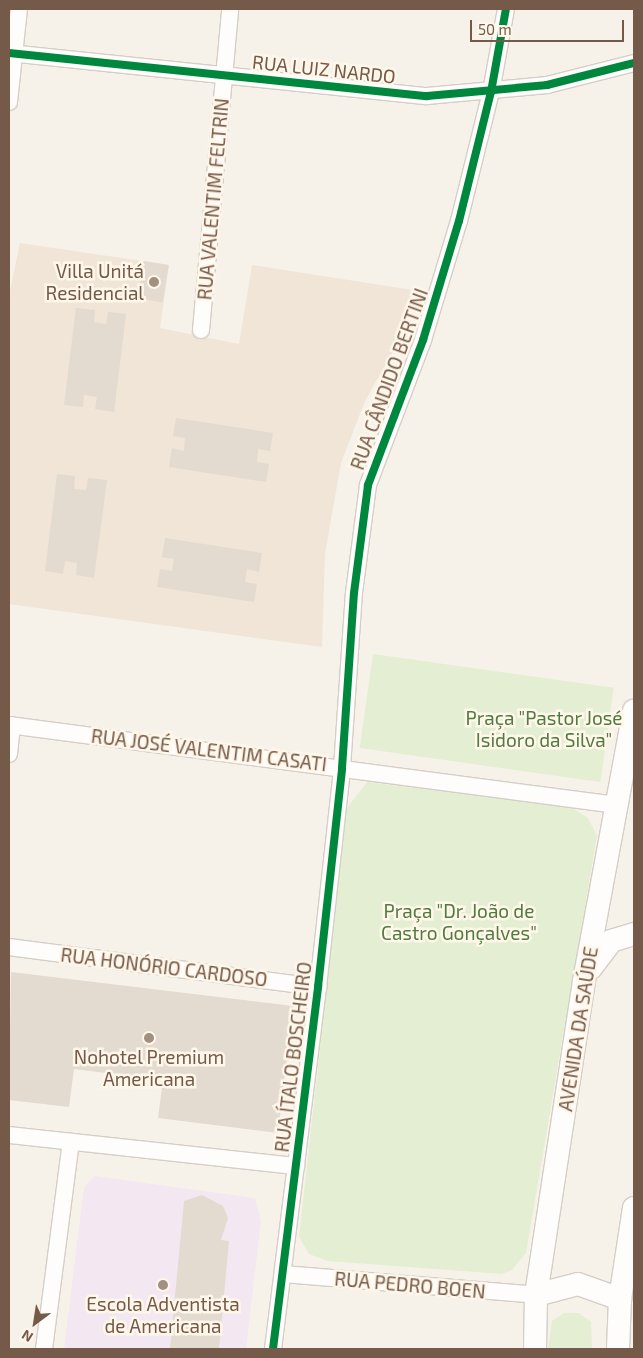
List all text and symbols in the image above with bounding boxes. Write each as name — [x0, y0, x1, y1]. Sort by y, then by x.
scale bar — [473, 10, 627, 42]
text: 50 m — [478, 20, 512, 38]
street label: RUA LUIZ NARDO — [251, 50, 397, 88]
street label: RUA VALENTIM FELTRIN — [193, 97, 233, 301]
place label: Villa Unitá Residencial — [46, 260, 144, 304]
marker: Villa Unitá Residencial — [148, 276, 160, 288]
street label: RUA CÂNDIDO BERTINI — [345, 285, 433, 473]
park label: Praça "Pastor José Isidoro da Silva" — [465, 707, 623, 751]
street label: RUA JOSÉ VALENTIM CASATI — [89, 724, 329, 776]
park label: Praça "Dr. João de Castro Gonçalves" — [381, 900, 537, 944]
street label: RUA HONÓRIO CARDOSO — [59, 943, 269, 991]
street label: AVENIDA DA SAÚDE — [554, 945, 602, 1113]
street label: RUA ÍTALO BOSCHEIRO — [270, 960, 316, 1154]
marker: Nohotel Premium Americana — [143, 1032, 155, 1044]
place label: Nohotel Premium Americana — [74, 1046, 224, 1090]
street label: RUA PEDRO BOEN — [333, 1267, 487, 1303]
marker: Escola Adventista de Americana — [157, 1279, 169, 1291]
place label: Escola Adventista de Americana — [86, 1293, 240, 1337]
north arrow — [10, 1298, 60, 1348]
text: N — [18, 1326, 36, 1346]

